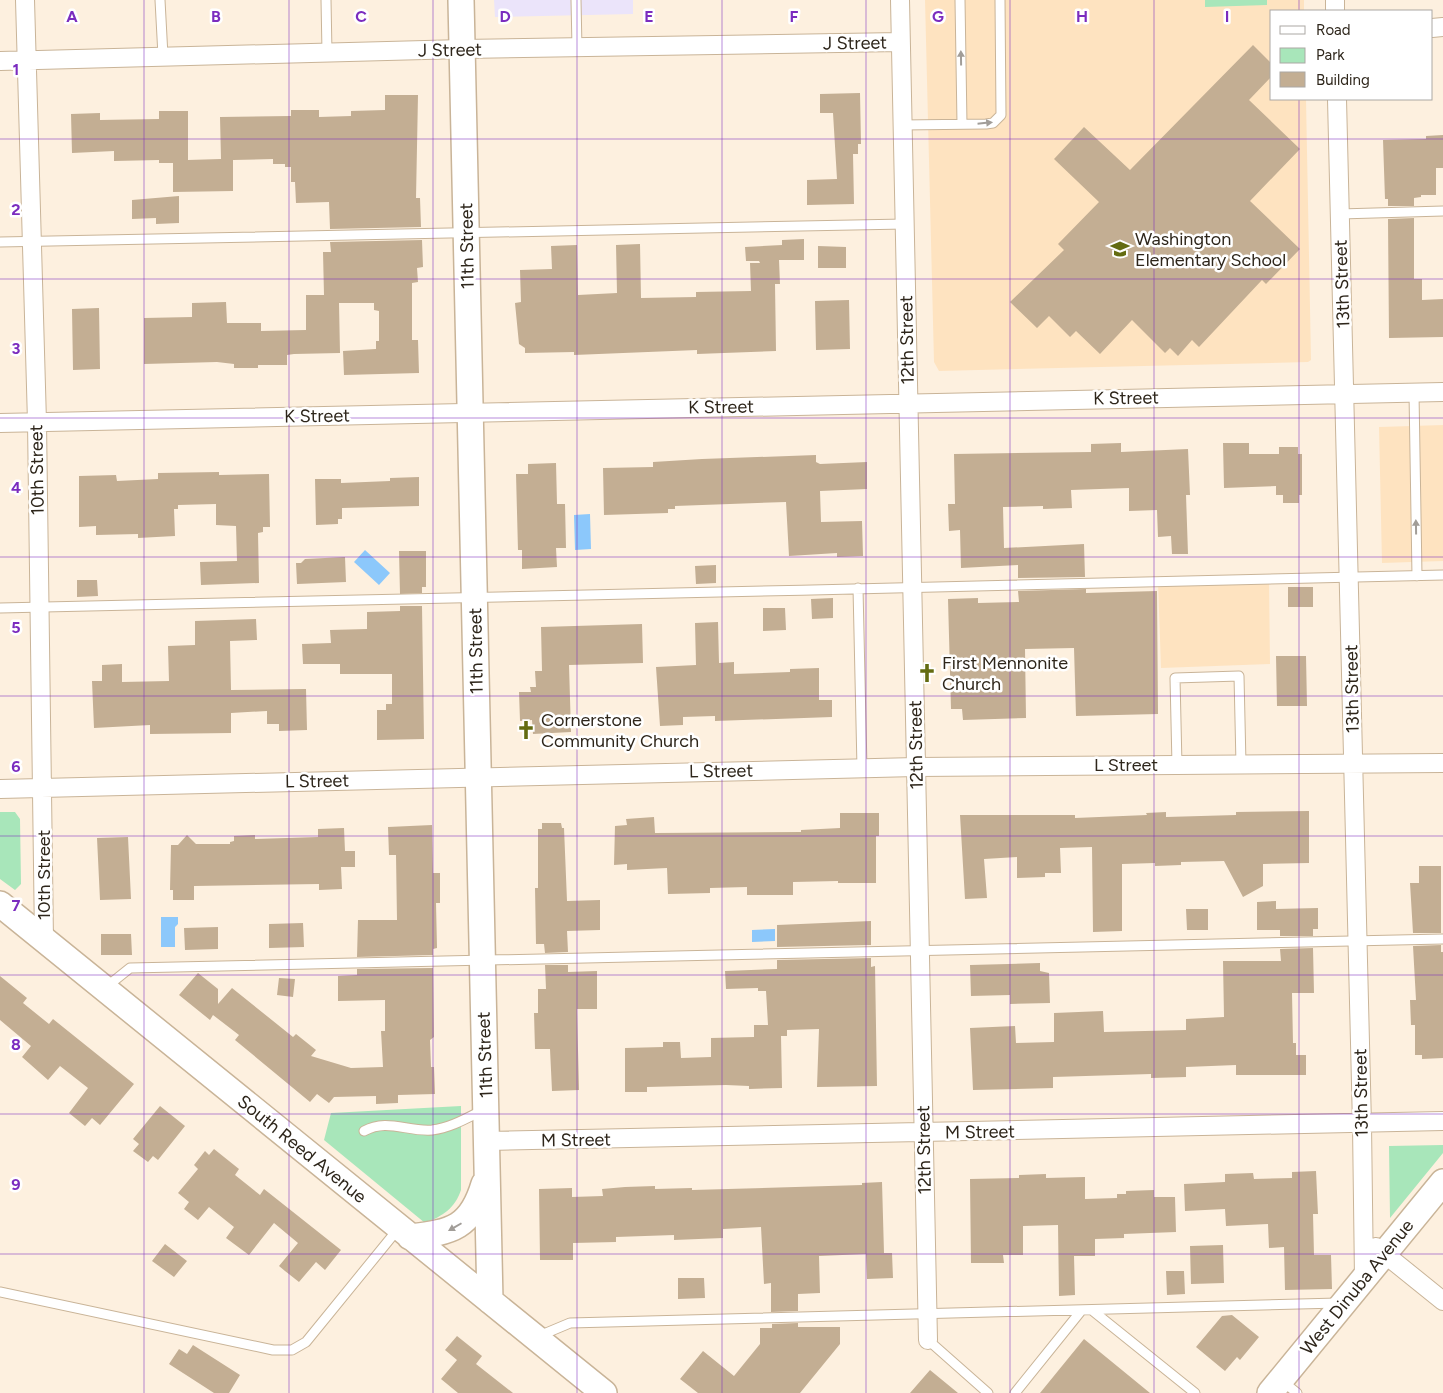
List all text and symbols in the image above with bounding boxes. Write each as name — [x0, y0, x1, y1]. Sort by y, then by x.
text: A — [66, 7, 78, 26]
text: B — [211, 7, 221, 26]
text: C — [355, 7, 367, 26]
text: D — [499, 7, 511, 26]
text: E — [644, 7, 654, 26]
text: F — [790, 7, 799, 26]
text: G — [932, 7, 944, 26]
text: H — [1076, 7, 1088, 26]
text: I — [1225, 7, 1229, 26]
legend — [1270, 10, 1433, 100]
text: Road — [1316, 21, 1351, 39]
street label: J Street — [823, 31, 887, 55]
street label: J Street — [418, 38, 482, 62]
text: Park — [1316, 46, 1345, 64]
one-way arrow — [957, 49, 965, 65]
text: 1 — [13, 60, 19, 79]
text: Building — [1316, 71, 1370, 89]
one-way arrow — [978, 119, 994, 127]
text: 2 — [11, 200, 21, 219]
street label: 11th Street — [455, 202, 479, 289]
place label: Washington Elementary School — [1135, 228, 1286, 271]
school or university icon: Washington Elementary School — [1109, 238, 1131, 260]
street label: 13th Street — [1329, 239, 1355, 329]
street label: 12th Street — [895, 295, 919, 385]
text: 3 — [12, 339, 21, 358]
street label: K Street — [1093, 386, 1159, 410]
street label: K Street — [688, 395, 754, 419]
street label: K Street — [284, 404, 350, 428]
street label: 10th Street — [25, 424, 49, 516]
text: 4 — [11, 478, 21, 497]
one-way arrow — [1412, 519, 1420, 535]
street label: 11th Street — [464, 607, 488, 694]
text: 5 — [11, 618, 21, 637]
street label: 13th Street — [1340, 644, 1364, 734]
place label: First Mennonite Church — [942, 652, 1068, 695]
church icon: First Mennonite Church — [916, 662, 938, 684]
street label: 12th Street — [904, 700, 928, 790]
place label: Cornerstone Community Church — [541, 709, 699, 752]
church icon: Cornerstone Community Church — [515, 719, 537, 741]
street label: L Street — [1094, 754, 1158, 776]
text: 6 — [11, 757, 21, 776]
street label: L Street — [689, 759, 753, 783]
street label: L Street — [285, 769, 349, 793]
street label: 10th Street — [33, 829, 55, 920]
text: 7 — [12, 896, 21, 915]
street label: 11th Street — [472, 1011, 498, 1099]
text: 8 — [11, 1035, 21, 1054]
street label: 13th Street — [1349, 1048, 1373, 1138]
street label: South Reed Avenue — [233, 1090, 371, 1208]
street label: 12th Street — [912, 1105, 936, 1195]
street label: M Street — [945, 1120, 1015, 1144]
street label: M Street — [541, 1128, 611, 1152]
text: 9 — [11, 1175, 21, 1194]
street label: West Dinuba Avenue — [1296, 1215, 1418, 1359]
one-way arrow — [448, 1223, 463, 1231]

